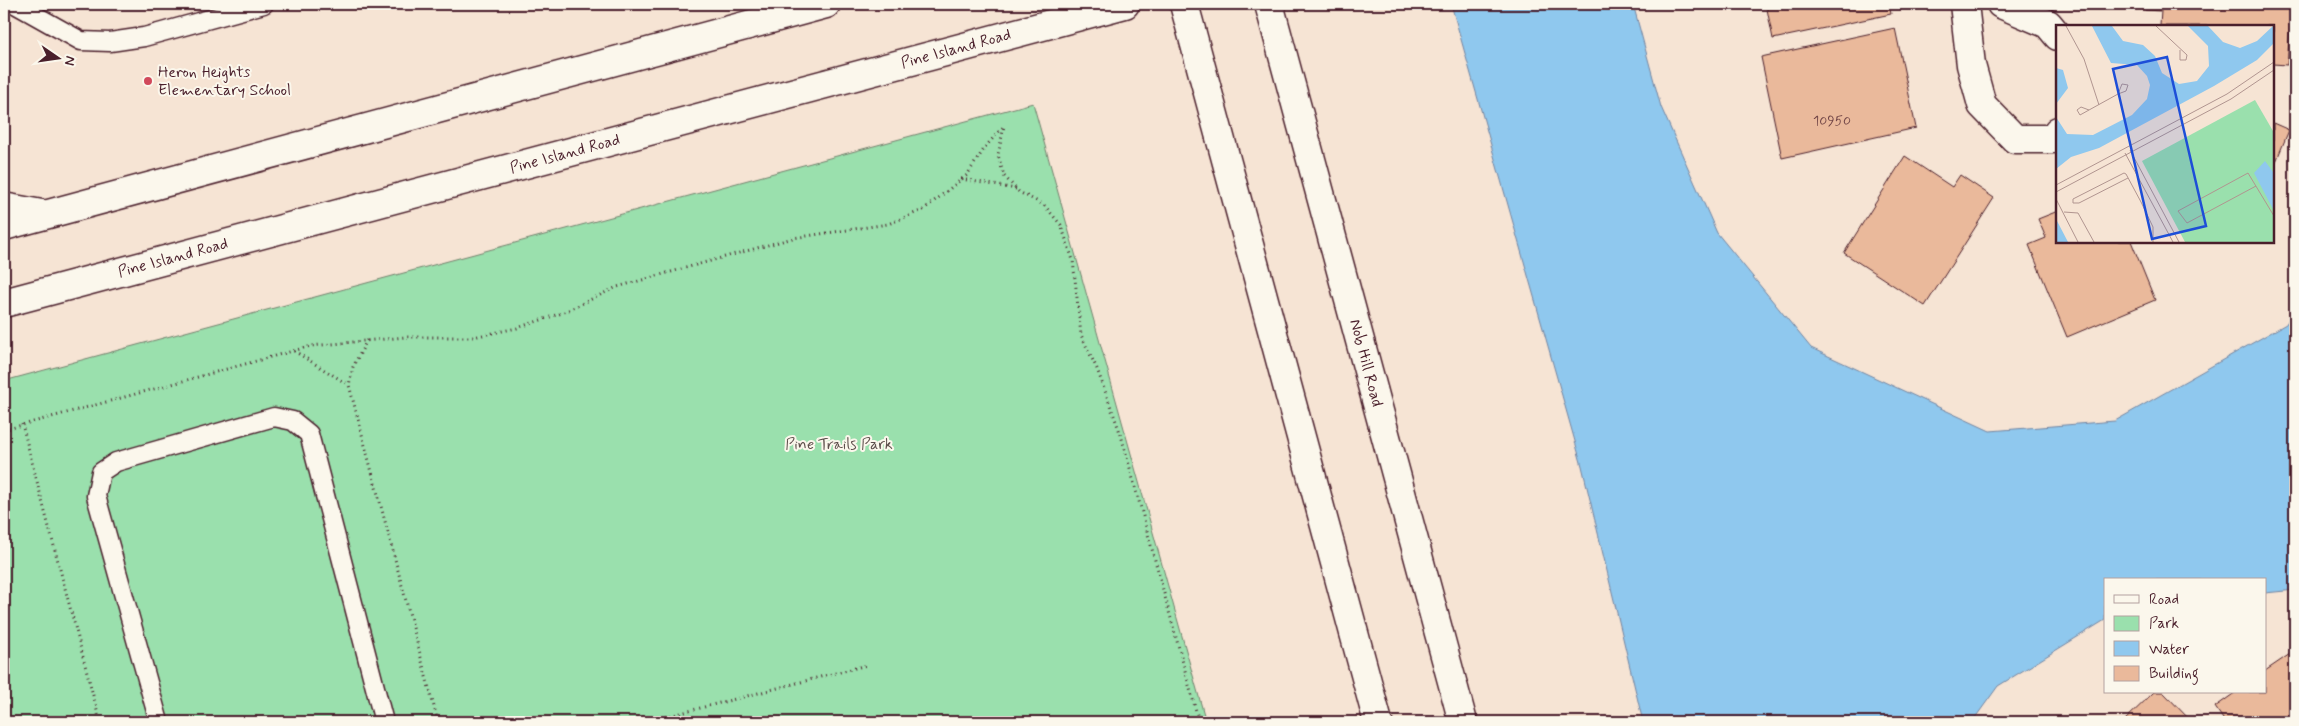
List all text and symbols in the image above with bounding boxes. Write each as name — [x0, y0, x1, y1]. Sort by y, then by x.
street label: Pine Island Road — [899, 24, 1013, 74]
inset map — [2056, 25, 2274, 242]
north arrow — [32, 32, 82, 82]
text: N — [60, 54, 80, 67]
place label: Heron Heights Elementary School — [158, 62, 291, 101]
marker: Heron Heights Elementary School — [142, 75, 154, 87]
house number: 10950 — [1813, 112, 1851, 130]
street label: Pine Island Road — [508, 129, 622, 179]
street label: Pine Island Road — [116, 233, 230, 283]
street label: Nob Hill Road — [1344, 317, 1388, 409]
park label: Pine Trails Park — [785, 434, 893, 455]
legend — [2104, 578, 2266, 694]
text: Road — [2149, 590, 2179, 610]
text: Park — [2149, 614, 2179, 634]
text: Water — [2149, 640, 2189, 660]
text: Building — [2149, 664, 2199, 685]

